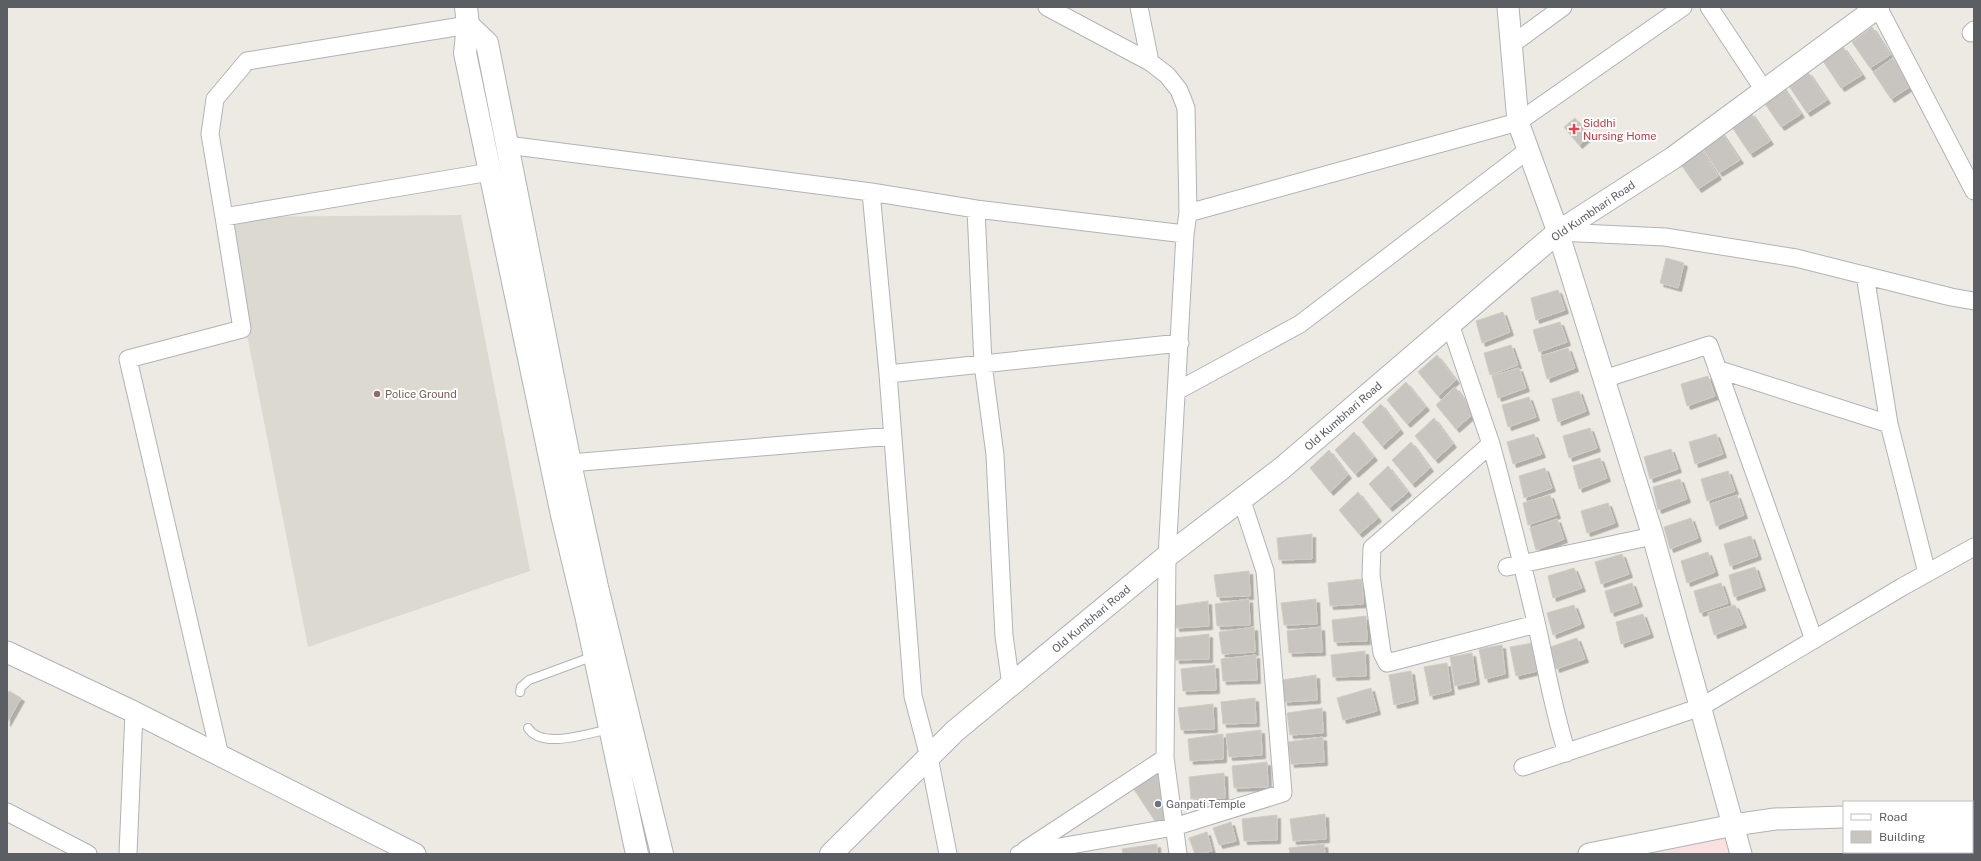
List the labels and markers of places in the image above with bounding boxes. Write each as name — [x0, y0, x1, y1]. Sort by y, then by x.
place label: Siddhi Nursing Home — [1583, 117, 1657, 142]
marker: Siddhi Nursing Home — [1568, 123, 1580, 135]
place label: Police Ground — [385, 388, 457, 400]
marker: Police Ground — [372, 389, 382, 399]
place label: Ganpati Temple — [1166, 798, 1246, 810]
marker: Ganpati Temple — [1153, 799, 1163, 809]

